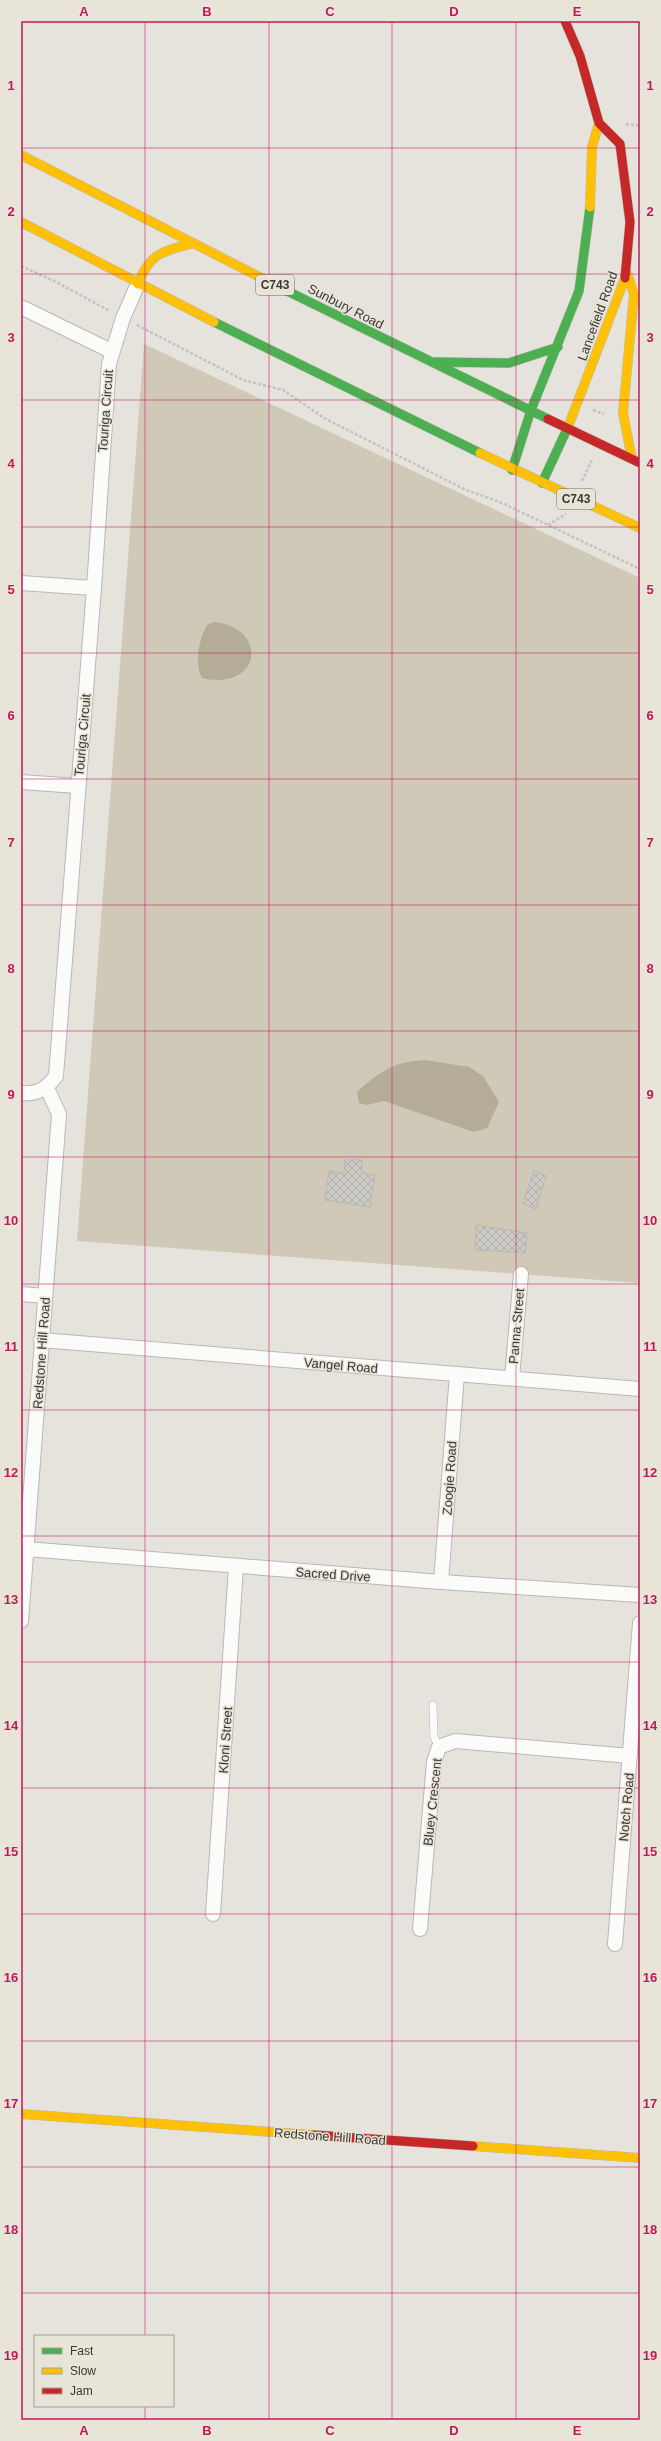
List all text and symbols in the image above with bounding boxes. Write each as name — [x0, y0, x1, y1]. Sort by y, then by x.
text: A — [79, 4, 89, 19]
text: B — [202, 4, 212, 19]
text: C — [325, 4, 335, 19]
text: D — [449, 4, 459, 19]
text: E — [573, 4, 582, 19]
text: 1 — [7, 78, 15, 93]
text: 1 — [646, 78, 654, 93]
text: 2 — [7, 204, 15, 219]
text: 2 — [646, 204, 654, 219]
street label: Lancefield Road — [574, 269, 621, 363]
road number: C743 — [256, 275, 294, 295]
street label: Sunbury Road — [305, 281, 386, 332]
text: 3 — [7, 330, 15, 345]
text: 3 — [646, 330, 654, 345]
street label: Touriga Circuit — [95, 369, 116, 453]
text: 4 — [7, 456, 15, 471]
text: 4 — [646, 456, 654, 471]
road number: C743 — [557, 489, 595, 509]
text: 5 — [7, 582, 15, 597]
text: 5 — [646, 582, 654, 597]
street label: Touriga Circuit — [71, 693, 94, 777]
text: 6 — [7, 708, 15, 723]
text: 6 — [646, 708, 654, 723]
text: 7 — [7, 835, 15, 850]
text: 7 — [646, 835, 654, 850]
text: 8 — [7, 961, 15, 976]
text: 8 — [646, 961, 654, 976]
text: 9 — [7, 1087, 15, 1102]
text: 9 — [646, 1087, 654, 1102]
text: 10 — [4, 1213, 18, 1228]
text: 10 — [643, 1213, 657, 1228]
street label: Panna Street — [506, 1287, 527, 1364]
street label: Redstone Hill Road — [30, 1297, 53, 1409]
text: 11 — [4, 1339, 18, 1354]
text: 11 — [643, 1339, 657, 1354]
street label: Vangel Road — [303, 1355, 379, 1376]
street label: Zoogie Road — [439, 1440, 460, 1516]
text: 12 — [4, 1465, 18, 1480]
text: 12 — [643, 1465, 657, 1480]
street label: Sacred Drive — [295, 1564, 371, 1585]
text: 13 — [4, 1592, 18, 1607]
text: 13 — [643, 1592, 657, 1607]
street label: Kloni Street — [216, 1706, 235, 1774]
text: 14 — [4, 1718, 19, 1733]
text: 14 — [643, 1718, 658, 1733]
street label: Bluey Crescent — [420, 1757, 445, 1847]
street label: Notch Road — [616, 1772, 637, 1842]
text: 15 — [4, 1844, 18, 1859]
text: 15 — [643, 1844, 657, 1859]
text: 16 — [4, 1970, 18, 1985]
text: 16 — [643, 1970, 657, 1985]
text: 17 — [4, 2096, 18, 2111]
text: 17 — [643, 2096, 657, 2111]
street label: Redstone Hill Road — [274, 2125, 386, 2148]
text: 18 — [4, 2222, 18, 2237]
text: 18 — [643, 2222, 657, 2237]
legend — [34, 2335, 174, 2407]
text: Fast — [70, 2344, 94, 2358]
text: 19 — [4, 2348, 18, 2363]
text: 19 — [643, 2348, 657, 2363]
text: Slow — [70, 2364, 96, 2378]
text: Jam — [70, 2384, 93, 2398]
text: A — [79, 2423, 89, 2438]
text: B — [202, 2423, 212, 2438]
text: C — [325, 2423, 335, 2438]
text: D — [449, 2423, 459, 2438]
text: E — [573, 2423, 582, 2438]

